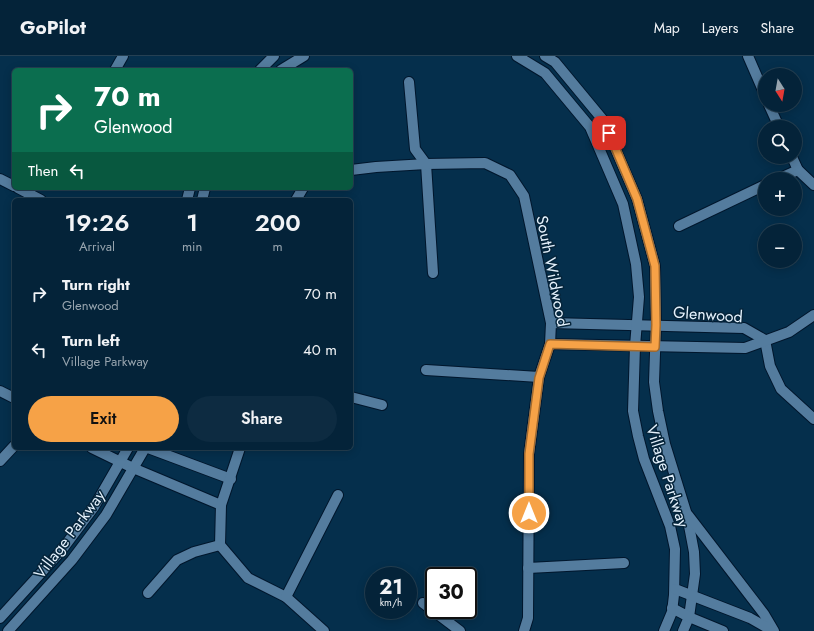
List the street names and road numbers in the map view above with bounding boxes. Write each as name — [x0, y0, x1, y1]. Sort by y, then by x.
street label: South Wildwood — [530, 213, 575, 329]
street label: Glenwood — [672, 301, 744, 328]
street label: Village Parkway — [640, 422, 695, 531]
street label: Village Parkway — [28, 484, 111, 584]

